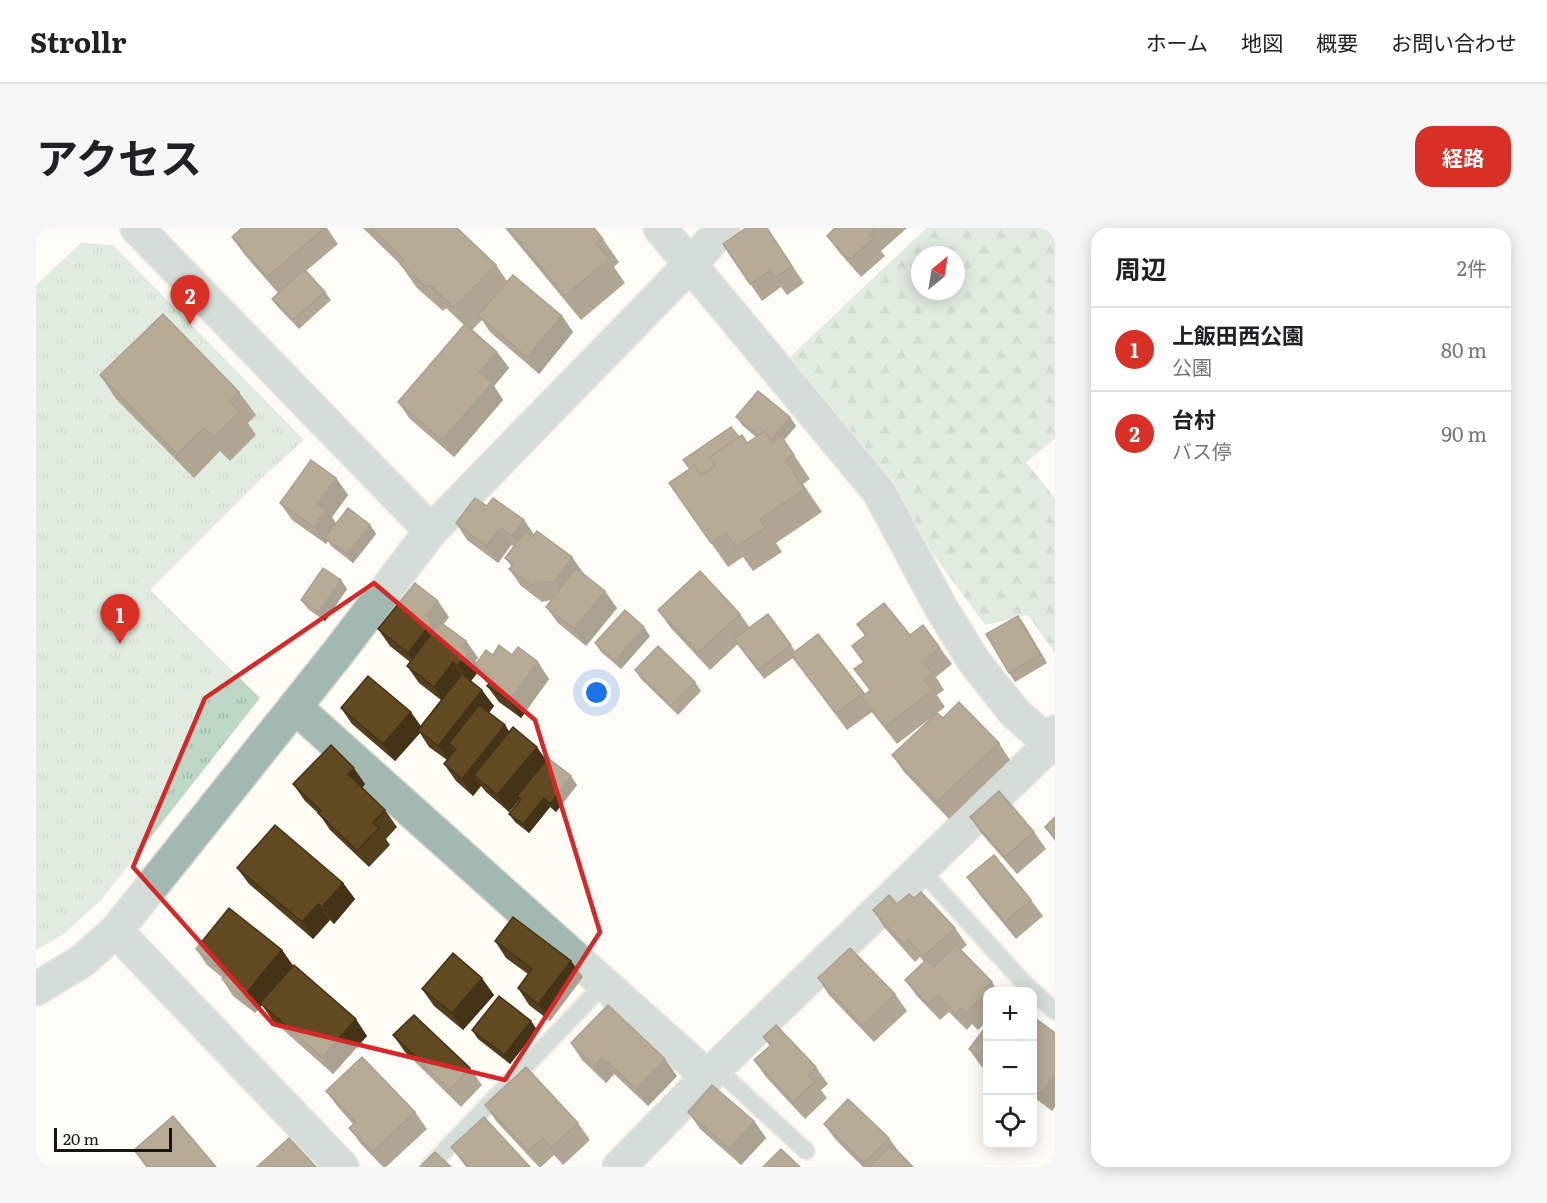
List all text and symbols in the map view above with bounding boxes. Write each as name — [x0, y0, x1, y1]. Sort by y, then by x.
text: Strollr — [30, 20, 126, 62]
text: ホーム — [1146, 26, 1208, 57]
text: 地図 — [1241, 26, 1283, 57]
text: 概要 — [1316, 26, 1358, 57]
text: お問い合わせ — [1391, 26, 1517, 57]
text: アクセス — [36, 125, 202, 187]
button: 経路 — [1415, 126, 1511, 187]
north arrow — [911, 246, 965, 300]
text: 周辺 — [1115, 248, 1167, 287]
text: 2件 — [1457, 252, 1487, 282]
pin: 2 — [170, 276, 210, 325]
text: 上飯田西公園 — [1172, 318, 1304, 351]
text: 1 — [1130, 334, 1139, 364]
text: 80 m — [1441, 334, 1487, 364]
text: 公園 — [1172, 351, 1212, 381]
text: 台村 — [1172, 402, 1216, 435]
text: 2 — [1129, 418, 1140, 448]
text: 90 m — [1442, 418, 1487, 448]
text: バス停 — [1172, 435, 1232, 465]
pin: 1 — [100, 594, 140, 644]
your location — [582, 678, 611, 707]
map controls — [983, 987, 1037, 1149]
button: + — [983, 987, 1037, 1041]
button: − — [983, 1041, 1037, 1095]
button: locate — [983, 1095, 1037, 1149]
scale bar — [54, 1125, 172, 1152]
text: 20 m — [63, 1126, 99, 1150]

